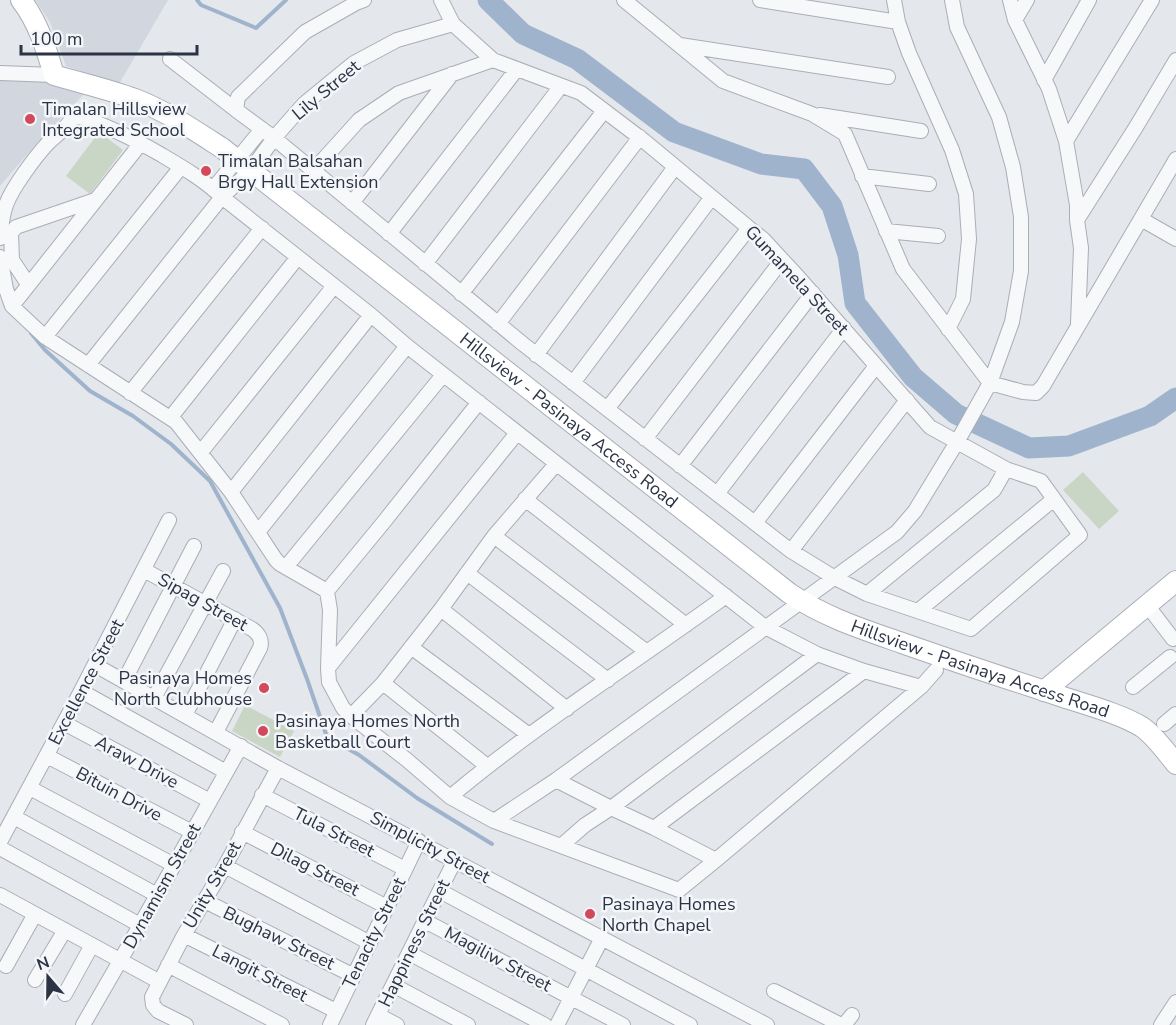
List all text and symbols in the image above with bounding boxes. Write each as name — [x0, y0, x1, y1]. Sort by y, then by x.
scale bar — [21, 18, 196, 56]
text: 100 m — [30, 27, 82, 51]
street label: Lily Street — [287, 54, 366, 126]
place label: Timalan Hillsview Integrated School — [42, 97, 187, 142]
marker: Timalan Hillsview Integrated School — [23, 112, 37, 126]
place label: Timalan Balsahan Brgy Hall Extension — [218, 149, 378, 194]
marker: Timalan Balsahan Brgy Hall Extension — [199, 164, 213, 178]
street label: Gumamela Street — [740, 220, 855, 341]
street label: Hillsview - Pasinaya Access Road — [455, 327, 683, 513]
street label: Sipag Street — [154, 567, 253, 637]
street label: Excellence Street — [43, 614, 130, 749]
street label: Hillsview - Pasinaya Access Road — [848, 614, 1113, 723]
place label: Pasinaya Homes North Clubhouse — [114, 666, 252, 711]
marker: Pasinaya Homes North Clubhouse — [257, 681, 271, 695]
place label: Pasinaya Homes North Basketball Court — [275, 709, 460, 754]
marker: Pasinaya Homes North Basketball Court — [256, 724, 270, 738]
street label: Araw Drive — [91, 730, 183, 794]
street label: Bituin Drive — [72, 761, 166, 827]
street label: Tula Street — [289, 801, 379, 863]
street label: Simplicity Street — [366, 805, 495, 889]
street label: Dynamism Street — [118, 818, 207, 953]
street label: Unity Street — [177, 836, 247, 933]
street label: Dilag Street — [266, 836, 364, 902]
street label: Tenacity Street — [337, 873, 412, 993]
street label: Happiness Street — [373, 875, 456, 1011]
place label: Pasinaya Homes North Chapel — [602, 892, 736, 937]
street label: Bughaw Street — [219, 901, 339, 976]
marker: Pasinaya Homes North Chapel — [583, 907, 597, 921]
street label: Magiliw Street — [440, 921, 556, 998]
street label: Langit Street — [208, 939, 313, 1008]
north arrow — [18, 947, 78, 1007]
text: N — [34, 951, 53, 976]

